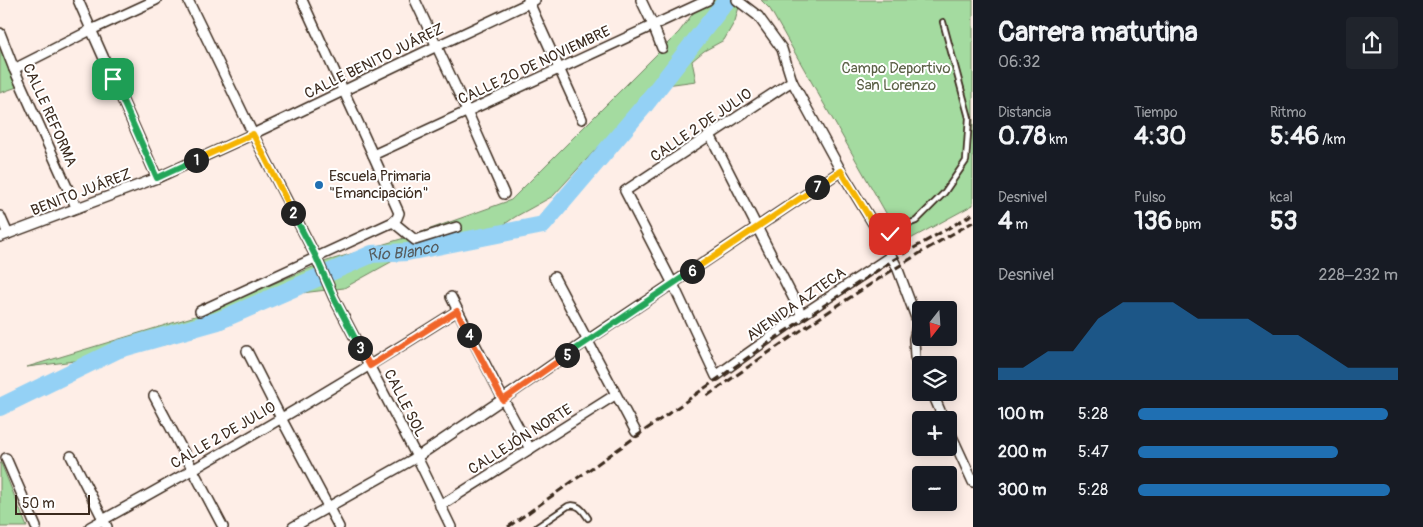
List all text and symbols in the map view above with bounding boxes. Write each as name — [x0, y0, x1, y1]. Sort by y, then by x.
text: Carrera matutina — [998, 15, 1198, 50]
button: share — [1346, 17, 1398, 69]
street label: CALLE BENITO JUÁREZ — [301, 19, 447, 104]
street label: CALLE 20 DE NOVIEMBRE — [455, 22, 614, 109]
text: 06:32 — [998, 52, 1040, 72]
pin — [92, 58, 134, 100]
park label: Campo Deportivo San Lorenzo — [841, 59, 951, 95]
street label: CALLE REFORMA — [18, 61, 81, 170]
icon: arrive — [99, 65, 127, 93]
street label: CALLE 2 DE JULIO — [647, 84, 756, 166]
text: Distancia — [998, 104, 1051, 121]
text: Tiempo — [1134, 104, 1178, 121]
text: Ritmo — [1270, 104, 1306, 121]
text: 0.78 — [998, 121, 1046, 152]
text: 4:30 — [1134, 121, 1186, 152]
text: 5:46 — [1270, 121, 1319, 152]
text: km — [1046, 131, 1068, 148]
text: /km — [1319, 131, 1346, 148]
pin: 1 — [184, 148, 208, 172]
text: 1 — [194, 152, 199, 169]
street label: BENITO JUÁREZ — [28, 165, 134, 220]
place label: Escuela Primaria "Emancipación" — [329, 167, 431, 203]
pin: 7 — [804, 174, 830, 200]
marker: Escuela Primaria "Emancipación" — [313, 179, 325, 191]
text: 7 — [814, 179, 821, 196]
text: Desnivel — [998, 189, 1047, 206]
text: Pulso — [1134, 189, 1166, 206]
text: kcal — [1270, 189, 1293, 206]
pin: 2 — [280, 200, 306, 226]
text: 2 — [290, 205, 297, 222]
text: 4 — [998, 206, 1013, 237]
text: 136 — [1134, 206, 1172, 237]
text: 53 — [1270, 206, 1298, 237]
pin — [869, 213, 911, 255]
text: m — [1013, 216, 1028, 233]
text: bpm — [1172, 216, 1201, 233]
icon: check — [876, 220, 904, 248]
water label: Río Blanco — [364, 237, 441, 266]
pin: 6 — [680, 258, 704, 284]
text: 6 — [688, 263, 697, 280]
street label: AVENIDA AZTECA — [743, 263, 850, 346]
text: Desnivel — [998, 265, 1054, 285]
text: 228–232 m — [1319, 265, 1398, 285]
north arrow — [912, 301, 958, 346]
map controls — [912, 301, 957, 511]
pin: 4 — [456, 322, 482, 348]
text: 4 — [465, 327, 474, 344]
pin: 3 — [348, 336, 372, 360]
text: 3 — [357, 340, 364, 357]
pin: 5 — [554, 342, 580, 368]
text: 5 — [564, 347, 571, 364]
button: layers — [912, 356, 957, 401]
street label: CALLE SOL — [379, 366, 430, 440]
street label: CALLE 2 DE JULIO — [167, 398, 279, 473]
street label: CALLEJÓN NORTE — [465, 400, 576, 479]
text: 100 m — [998, 404, 1044, 424]
text: 5:28 — [1078, 404, 1108, 424]
button: + — [912, 411, 957, 456]
text: 200 m — [998, 442, 1046, 462]
text: 5:47 — [1078, 442, 1109, 462]
button: − — [912, 466, 957, 511]
text: 300 m — [998, 480, 1046, 500]
text: 5:28 — [1078, 480, 1108, 500]
scale bar — [15, 492, 90, 515]
text: 50 m — [22, 495, 55, 512]

